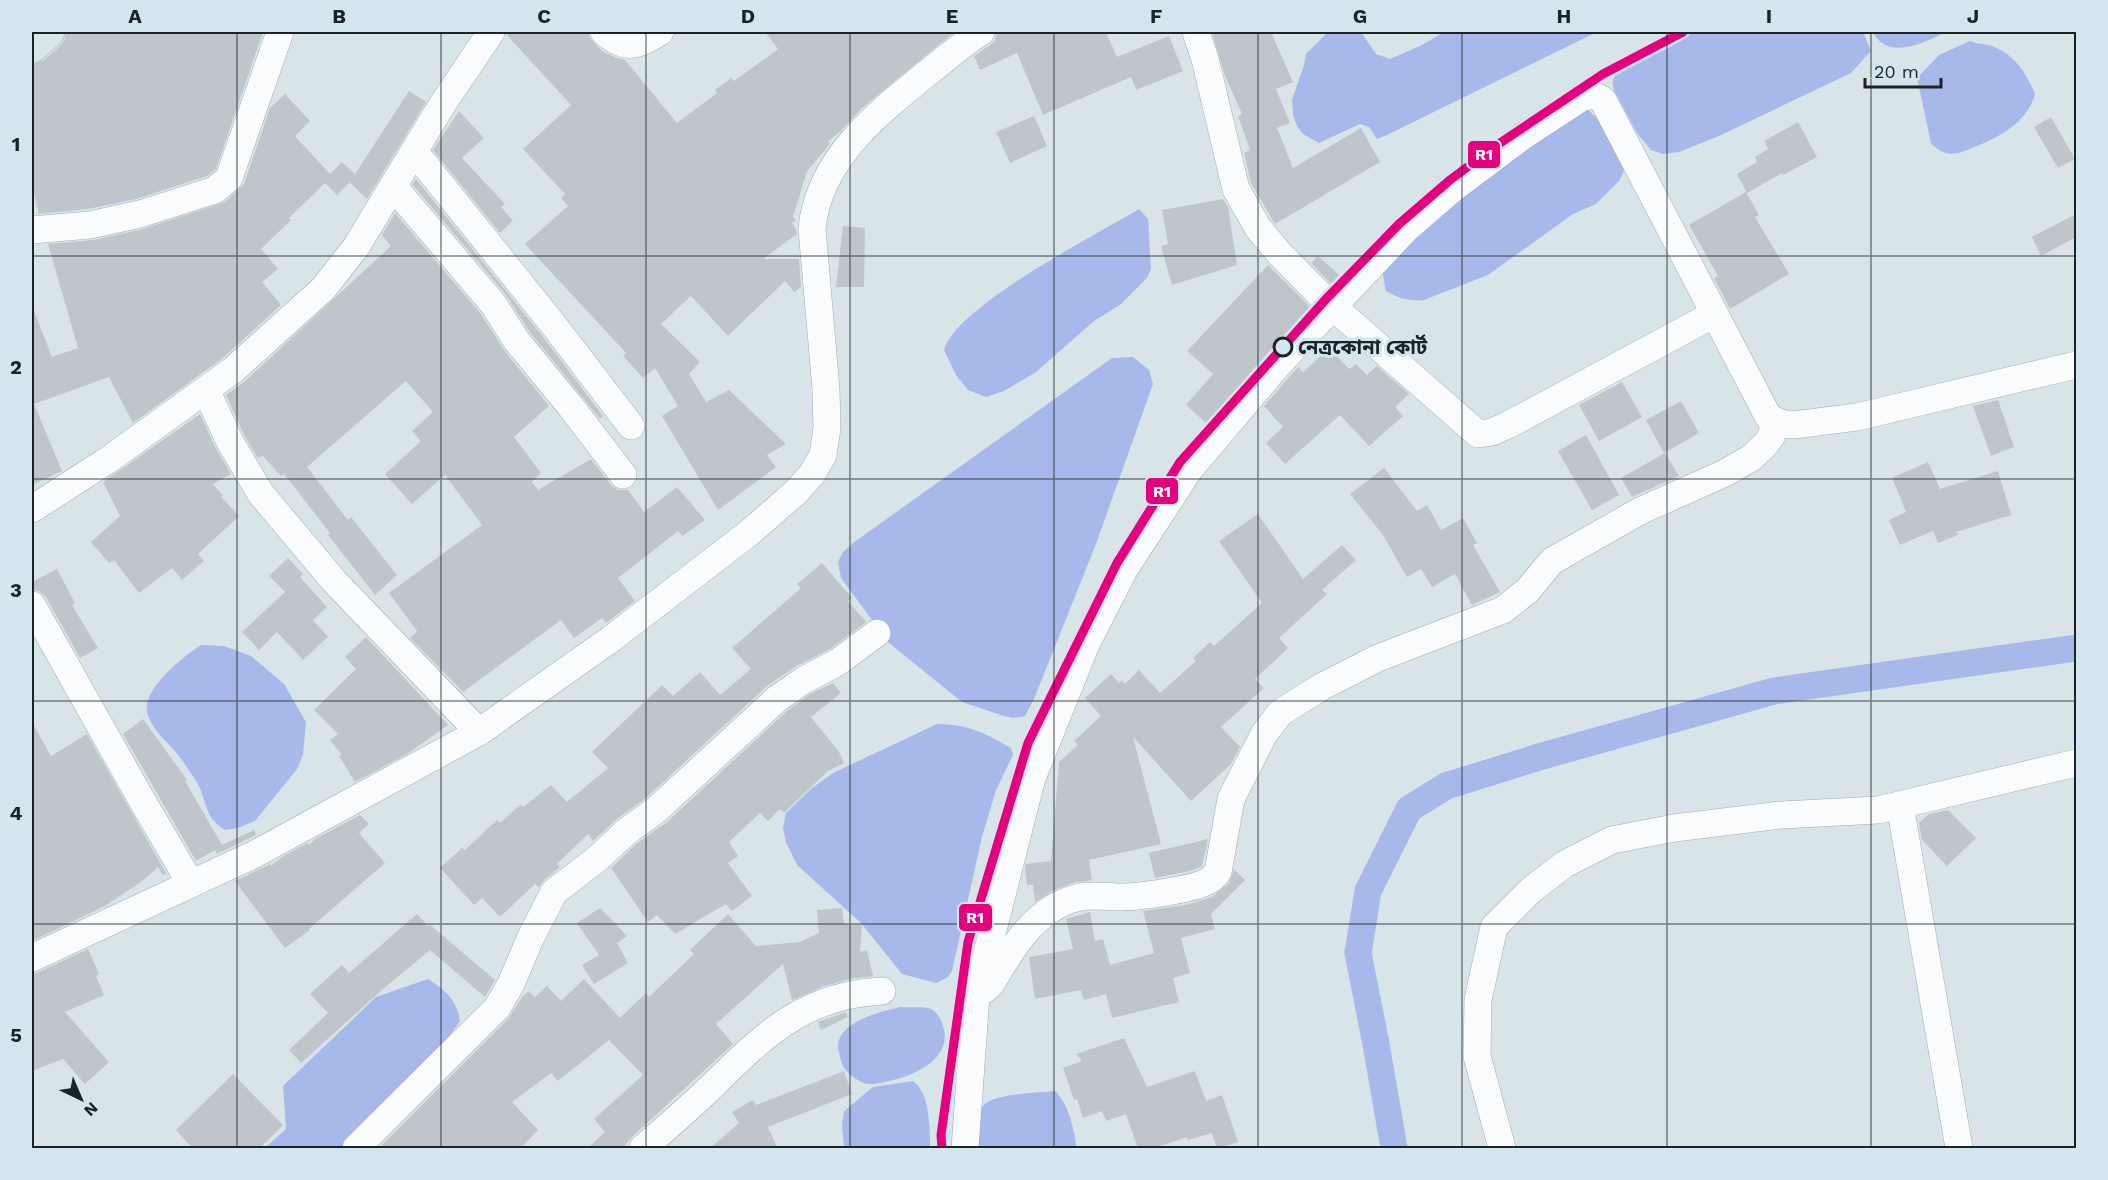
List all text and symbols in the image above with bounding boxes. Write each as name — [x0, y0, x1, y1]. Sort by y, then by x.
text: A — [128, 4, 142, 28]
text: B — [332, 4, 346, 28]
text: C — [537, 4, 551, 28]
text: D — [741, 4, 755, 28]
text: E — [946, 4, 958, 28]
text: F — [1150, 4, 1162, 28]
text: G — [1353, 4, 1367, 28]
text: H — [1557, 4, 1571, 28]
text: I — [1766, 4, 1772, 28]
text: J — [1967, 4, 1979, 28]
scale bar — [1865, 51, 1942, 89]
text: 20 m — [1874, 61, 1919, 82]
text: 1 — [12, 132, 20, 156]
line badge: R1 — [1467, 140, 1501, 169]
text: R1 — [1475, 145, 1493, 164]
place label: নেত্রকোনা কোর্ট — [1298, 334, 1428, 359]
marker: নেত্রকোনা কোর্ট — [1273, 337, 1293, 357]
text: 2 — [10, 355, 22, 379]
line badge: R1 — [1145, 477, 1179, 505]
text: R1 — [1153, 482, 1171, 501]
text: 3 — [10, 578, 22, 602]
text: 4 — [10, 801, 23, 825]
line badge: R1 — [958, 903, 993, 932]
text: R1 — [966, 908, 984, 927]
text: 5 — [10, 1023, 22, 1047]
north arrow — [51, 1069, 111, 1129]
text: N — [80, 1098, 102, 1120]

